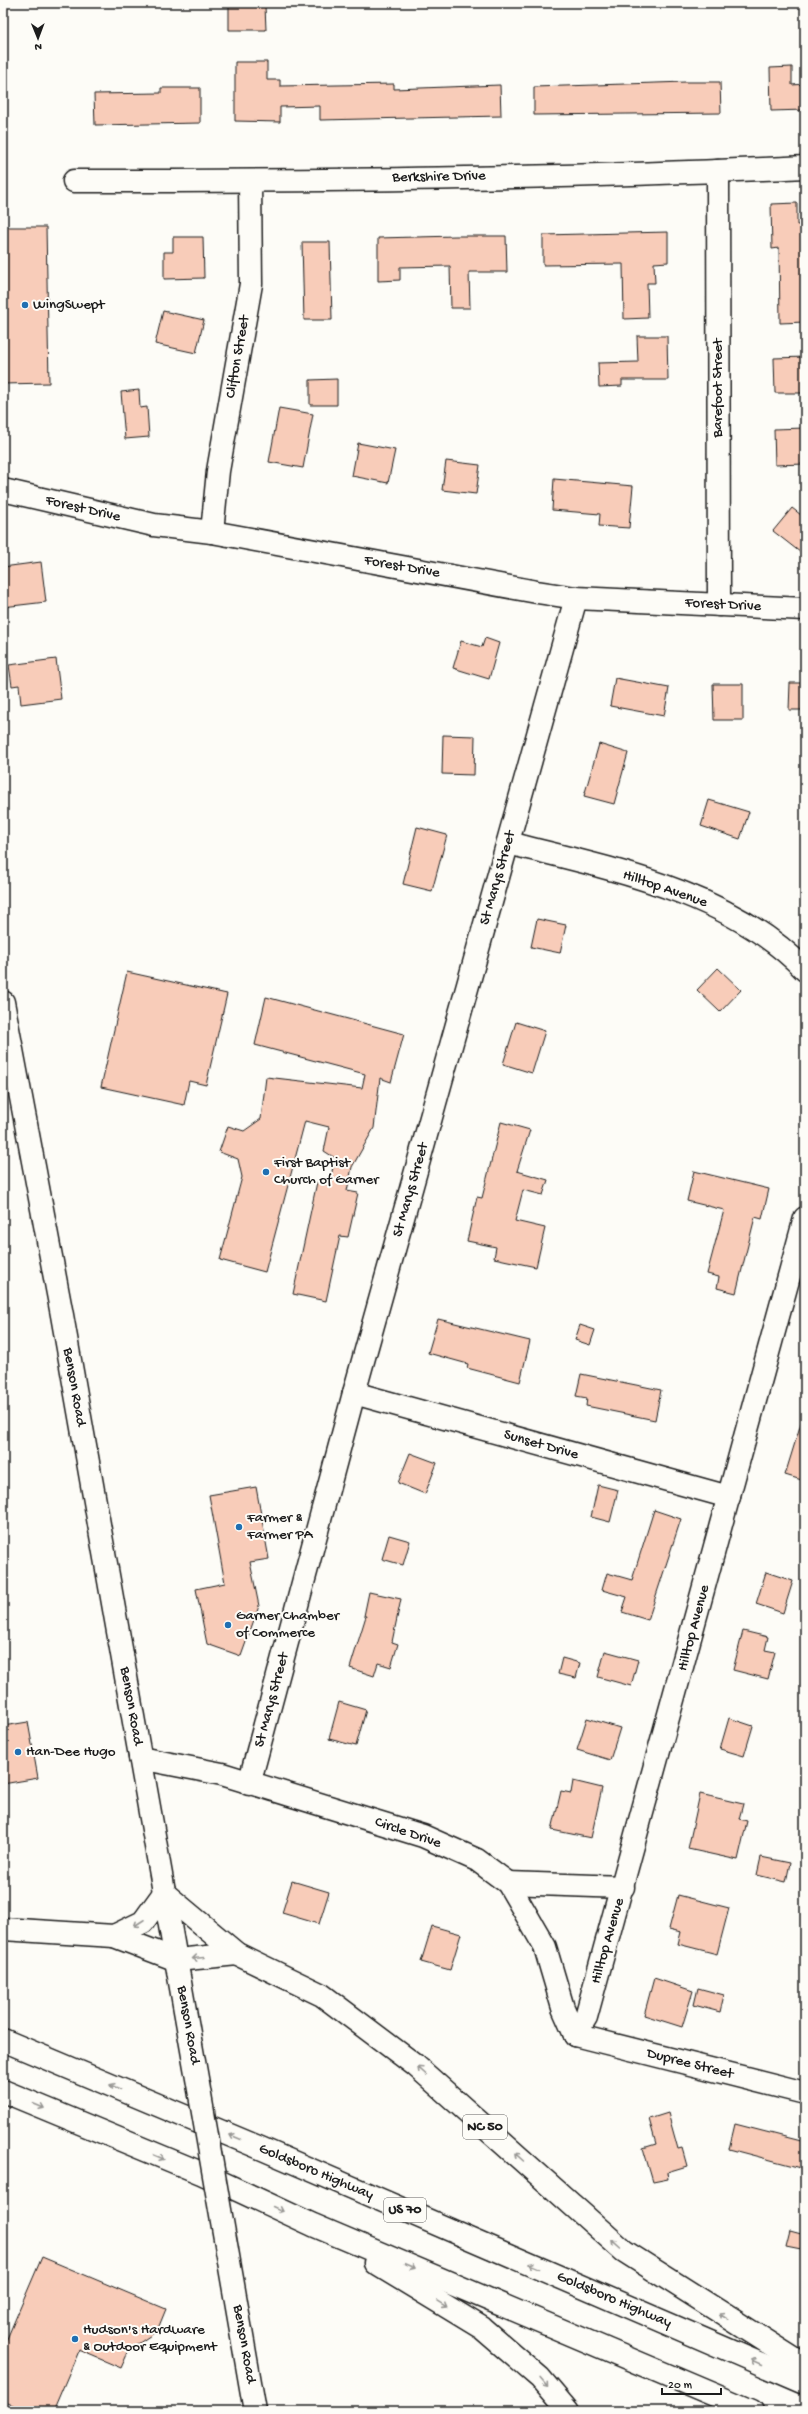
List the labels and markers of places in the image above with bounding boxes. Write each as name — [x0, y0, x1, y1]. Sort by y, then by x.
place label: WingSwept — [33, 296, 106, 314]
marker: WingSwept — [20, 300, 30, 310]
place label: First Baptist Church of Garner — [273, 1154, 380, 1189]
marker: First Baptist Church of Garner — [261, 1167, 271, 1177]
place label: Farmer & Farmer PA — [246, 1509, 314, 1544]
marker: Farmer & Farmer PA — [234, 1522, 244, 1532]
place label: Garner Chamber of Commerce — [236, 1607, 341, 1642]
marker: Garner Chamber of Commerce — [223, 1620, 233, 1630]
place label: Han-Dee Hugo — [26, 1743, 116, 1761]
marker: Han-Dee Hugo — [13, 1747, 23, 1757]
place label: Hudson's Hardware & Outdoor Equipment — [83, 2321, 218, 2356]
marker: Hudson's Hardware & Outdoor Equipment — [70, 2334, 80, 2344]

